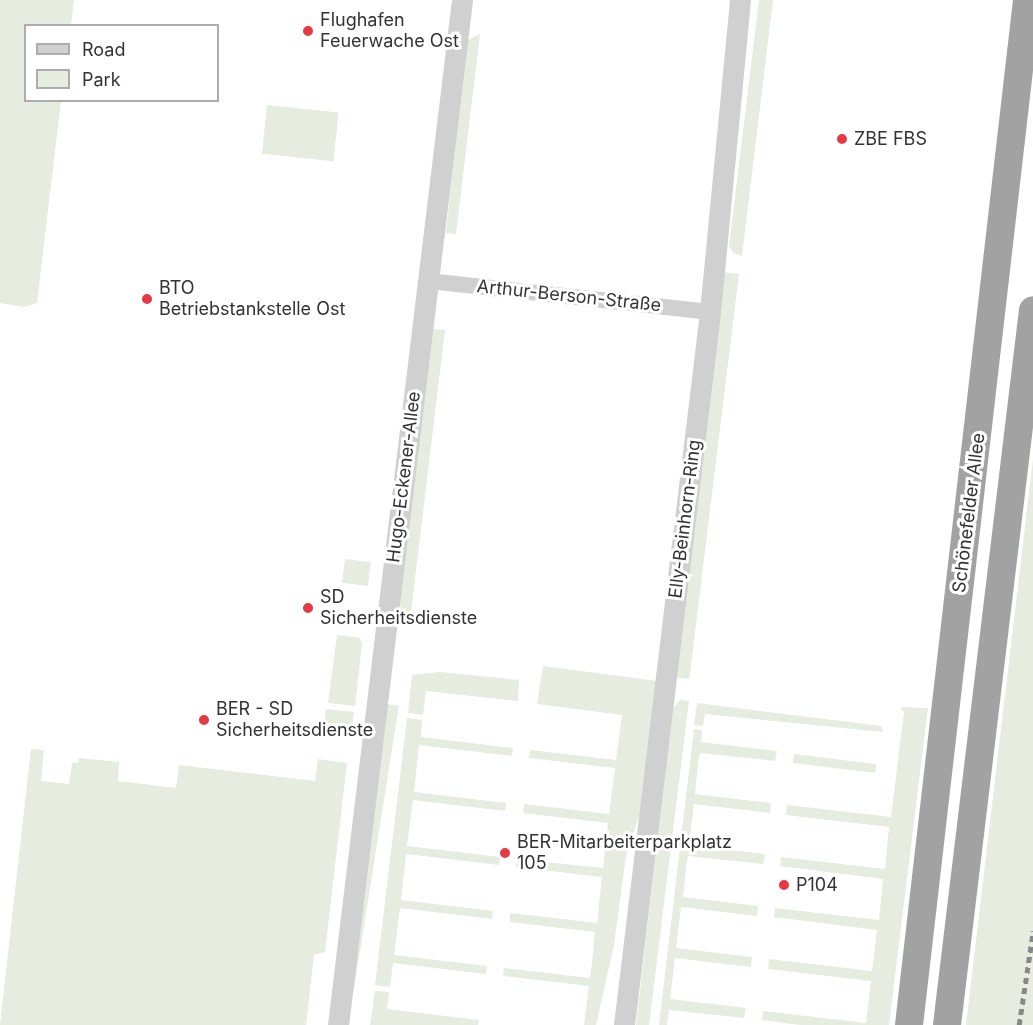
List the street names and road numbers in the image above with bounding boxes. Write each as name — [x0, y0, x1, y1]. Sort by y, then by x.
street label: Arthur-Berson-Straße — [476, 276, 662, 316]
street label: Hugo-Eckener-Allee — [383, 390, 425, 564]
street label: Schönefelder Allee — [948, 432, 990, 594]
street label: Elly-Beinhorn-Ring — [665, 438, 705, 600]

